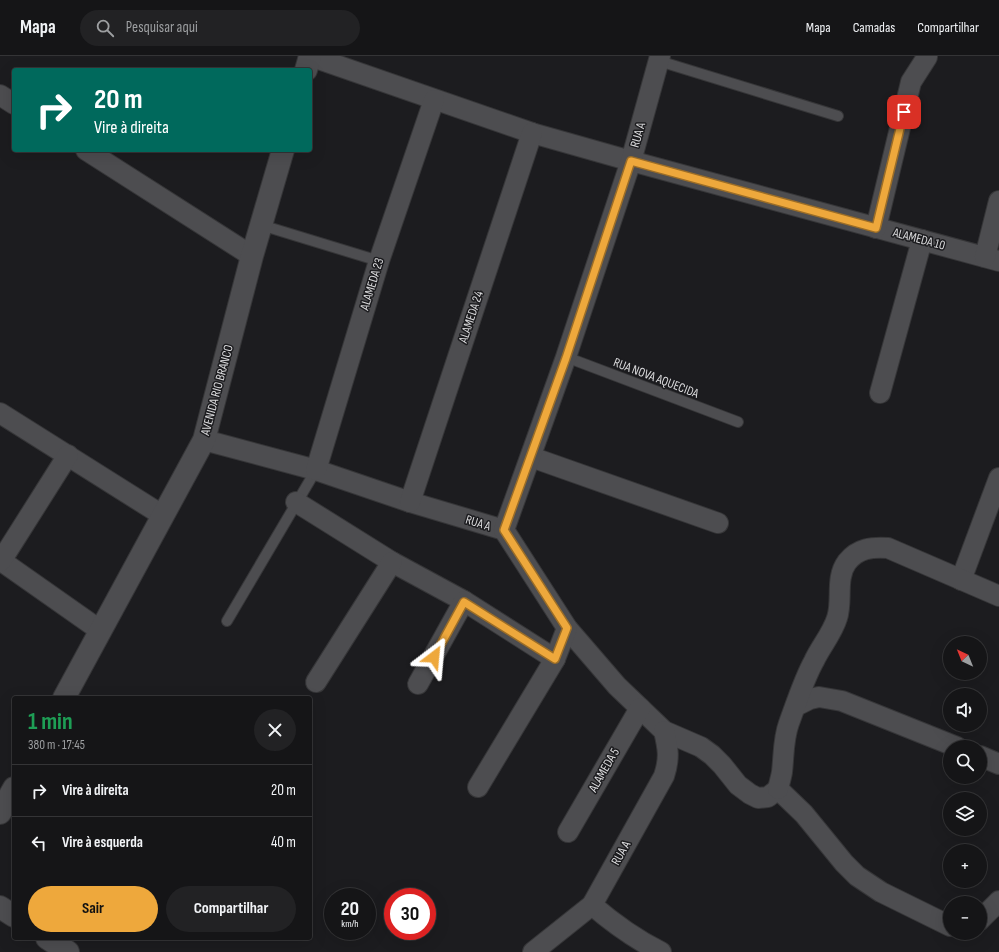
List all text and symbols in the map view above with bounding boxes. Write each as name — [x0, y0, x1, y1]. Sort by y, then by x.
search box — [80, 10, 360, 46]
text: Mapa — [20, 16, 56, 39]
icon: search — [94, 17, 116, 39]
text: Pesquisar aqui — [126, 18, 198, 37]
text: Mapa — [806, 19, 831, 36]
text: Camadas — [853, 19, 895, 36]
text: Compartilhar — [917, 19, 979, 36]
text: 20 m — [94, 83, 143, 116]
icon: right — [28, 84, 80, 136]
pin — [887, 95, 921, 129]
icon: arrive — [893, 101, 915, 123]
text: Vire à direita — [94, 117, 169, 138]
street label: RUA A — [627, 120, 649, 149]
street label: ALAMEDA 10 — [890, 224, 947, 254]
street label: ALAMEDA 23 — [356, 256, 388, 313]
street label: ALAMEDA 24 — [455, 288, 487, 346]
street label: AVENIDA RIO BRANCO — [197, 343, 237, 438]
street label: RUA NOVA AQUECIDA — [611, 354, 701, 402]
street label: RUA A — [463, 512, 493, 535]
position arrow — [413, 636, 455, 678]
north arrow — [943, 636, 987, 680]
map controls — [943, 636, 987, 940]
button: sound — [943, 688, 987, 732]
text: 1 min — [28, 707, 73, 736]
button: close — [254, 709, 296, 751]
text: 380 m · 17:45 — [28, 737, 85, 753]
button: search — [943, 740, 987, 784]
street label: ALAMEDA 5 — [585, 745, 623, 796]
icon: right — [28, 780, 50, 802]
text: Vire à direita — [62, 781, 129, 800]
text: 20 m — [271, 781, 296, 800]
button: layers — [943, 792, 987, 836]
icon: left — [28, 832, 50, 854]
text: Vire à esquerda — [62, 833, 143, 852]
text: 40 m — [271, 833, 296, 852]
street label: RUA A — [608, 838, 634, 868]
button: + — [943, 844, 987, 888]
button: Sair — [28, 886, 158, 932]
button: Compartilhar — [166, 886, 296, 932]
speed limit sign: 30 — [384, 888, 436, 940]
button: − — [943, 896, 987, 940]
text: 20 — [341, 897, 359, 921]
text: km/h — [341, 918, 359, 930]

